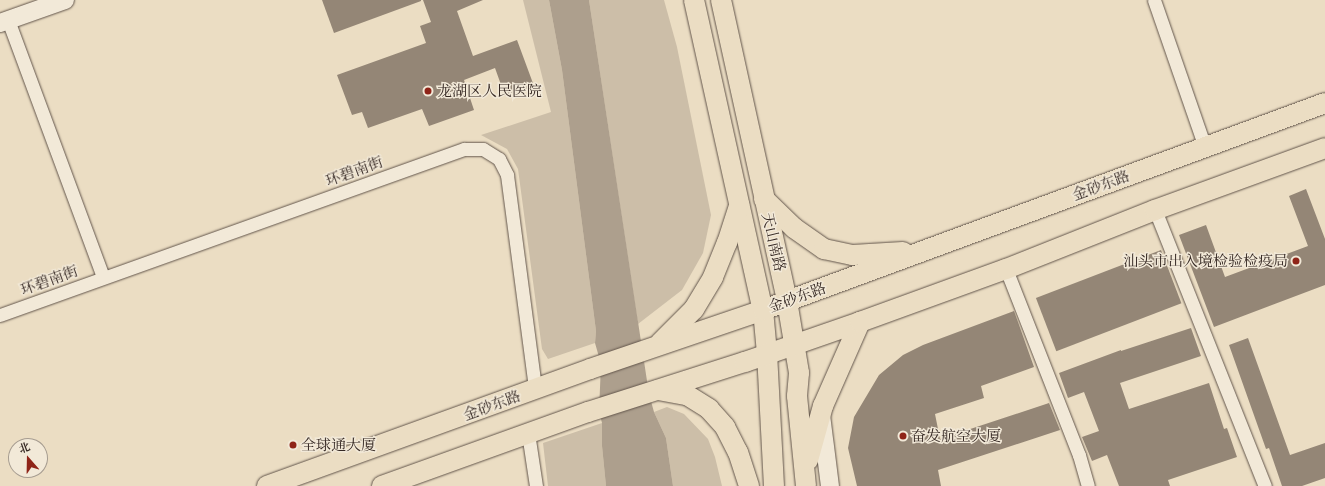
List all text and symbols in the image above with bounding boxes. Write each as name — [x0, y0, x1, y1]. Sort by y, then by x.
place label: 龙湖区人民医院 — [437, 82, 542, 100]
marker: 龙湖区人民医院 — [422, 85, 434, 97]
street label: 环碧南街 — [323, 152, 385, 190]
street label: 金砂东路 — [1070, 166, 1132, 204]
street label: 天山南路 — [758, 211, 790, 273]
place label: 汕头市出入境检验检疫局 — [1123, 252, 1288, 270]
marker: 汕头市出入境检验检疫局 — [1291, 256, 1301, 266]
street label: 环碧南街 — [18, 261, 80, 299]
street label: 金砂东路 — [766, 278, 828, 316]
street label: 金砂东路 — [461, 386, 523, 424]
place label: 奋发航空大厦 — [911, 427, 1001, 445]
marker: 奋发航空大厦 — [898, 431, 908, 441]
place label: 全球通大厦 — [301, 436, 376, 454]
north arrow — [8, 438, 48, 478]
text: 北 — [17, 439, 32, 456]
marker: 全球通大厦 — [288, 440, 298, 450]

